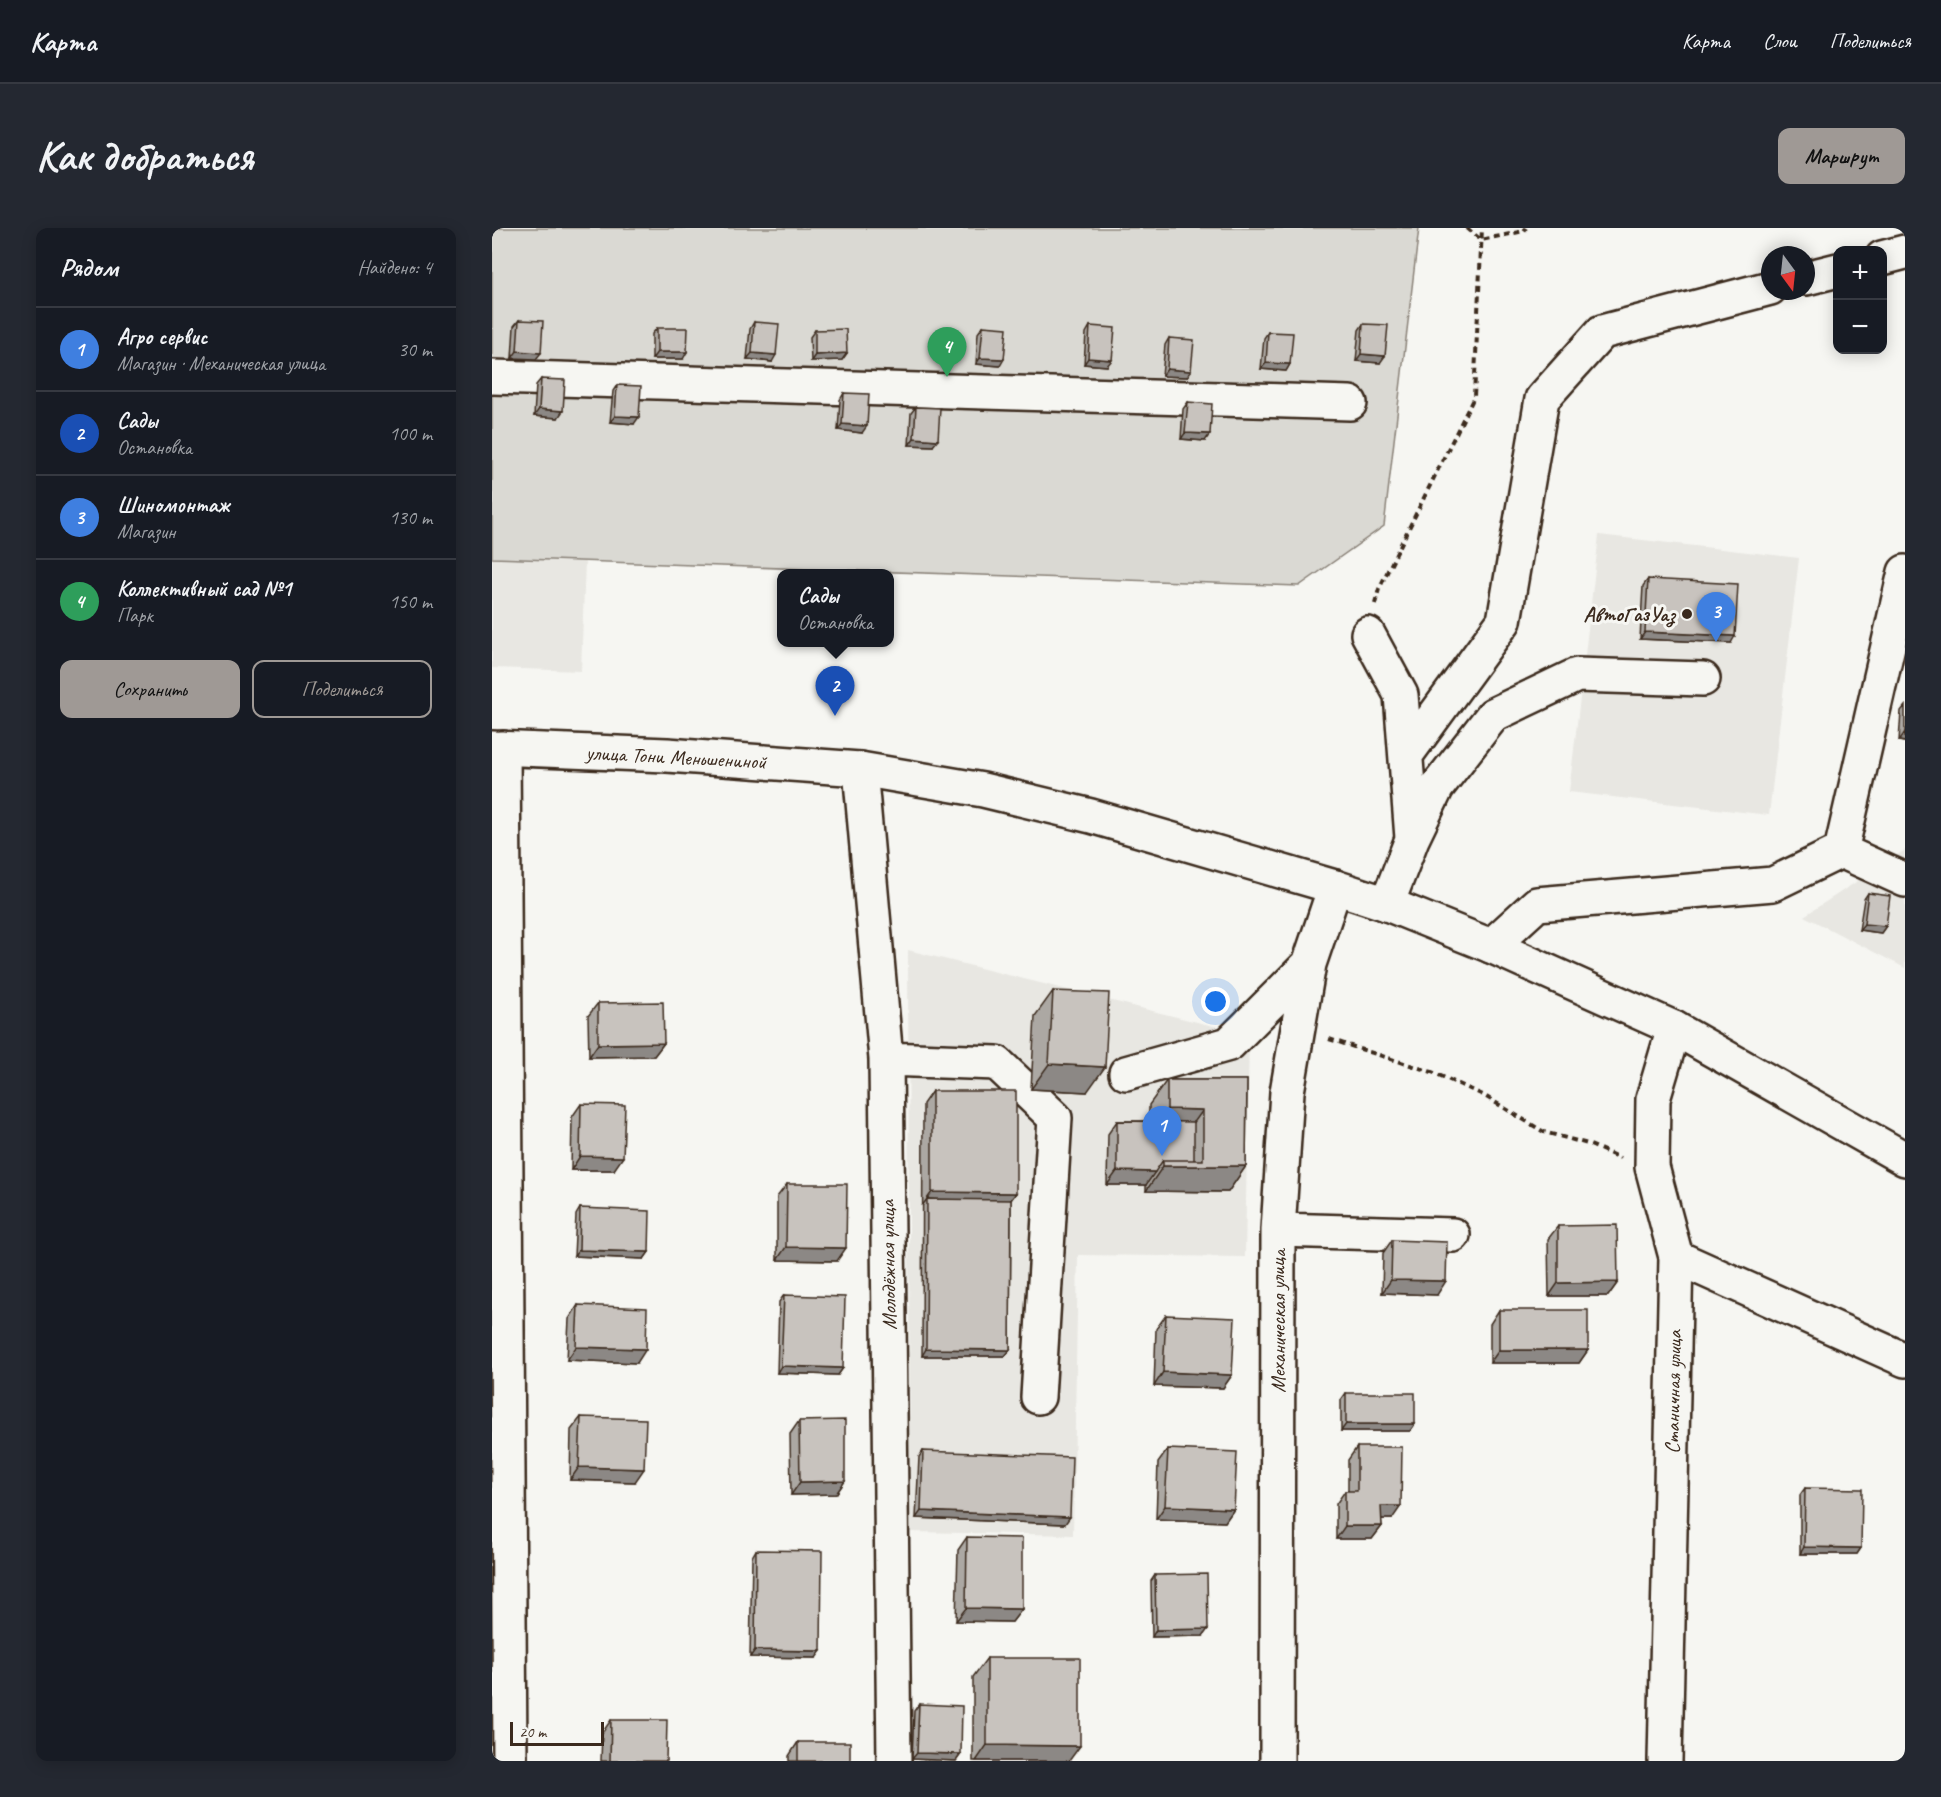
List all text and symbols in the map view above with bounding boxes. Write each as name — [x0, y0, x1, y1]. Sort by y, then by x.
text: Карта — [30, 24, 97, 59]
text: Карта — [1682, 28, 1730, 54]
text: Слои — [1763, 28, 1797, 54]
text: Поделиться — [1830, 28, 1911, 54]
button: Маршрут — [1778, 128, 1905, 184]
text: Как добраться — [36, 130, 253, 183]
north arrow — [1761, 246, 1815, 300]
map controls — [1833, 246, 1887, 354]
button: + — [1833, 246, 1887, 300]
text: Рядом — [60, 251, 118, 284]
text: Найдено: 4 — [357, 255, 432, 280]
button: − — [1833, 300, 1887, 354]
text: Агро сервис — [117, 323, 207, 351]
pin: 4 — [928, 328, 966, 377]
text: 1 — [75, 337, 84, 362]
text: 30 m — [398, 337, 432, 362]
text: Магазин · Механическая улица — [117, 351, 325, 376]
text: Сады — [117, 407, 158, 435]
text: 2 — [75, 421, 84, 446]
text: 100 m — [389, 421, 432, 446]
text: Остановка — [117, 435, 192, 460]
text: Шиномонтаж — [117, 491, 230, 519]
text: 3 — [75, 505, 84, 530]
text: 130 m — [389, 505, 432, 530]
text: Магазин — [117, 519, 175, 544]
popup — [777, 569, 894, 647]
text: Коллективный сад №1 — [117, 575, 291, 603]
text: Сады — [798, 582, 839, 610]
text: 4 — [75, 589, 84, 614]
text: 150 m — [389, 589, 432, 614]
pin: 3 — [1696, 592, 1736, 642]
place label: АвтоГазУаз — [1583, 601, 1677, 628]
text: Парк — [117, 603, 153, 628]
marker: АвтоГазУаз — [1680, 607, 1694, 621]
text: Остановка — [798, 610, 873, 635]
button: Сохранить — [60, 660, 240, 718]
button: Поделиться — [252, 660, 432, 718]
pin: 2 — [816, 666, 854, 716]
street label: улица Тони Меньшениной — [583, 739, 768, 775]
your location — [1201, 987, 1230, 1016]
pin: 1 — [1142, 1106, 1182, 1156]
street label: Молодёжная улица — [874, 1198, 902, 1330]
street label: Механическая улица — [1265, 1247, 1291, 1393]
street label: Станичная улица — [1659, 1328, 1687, 1454]
scale bar — [510, 1719, 604, 1746]
text: 20 m — [519, 1722, 546, 1742]

